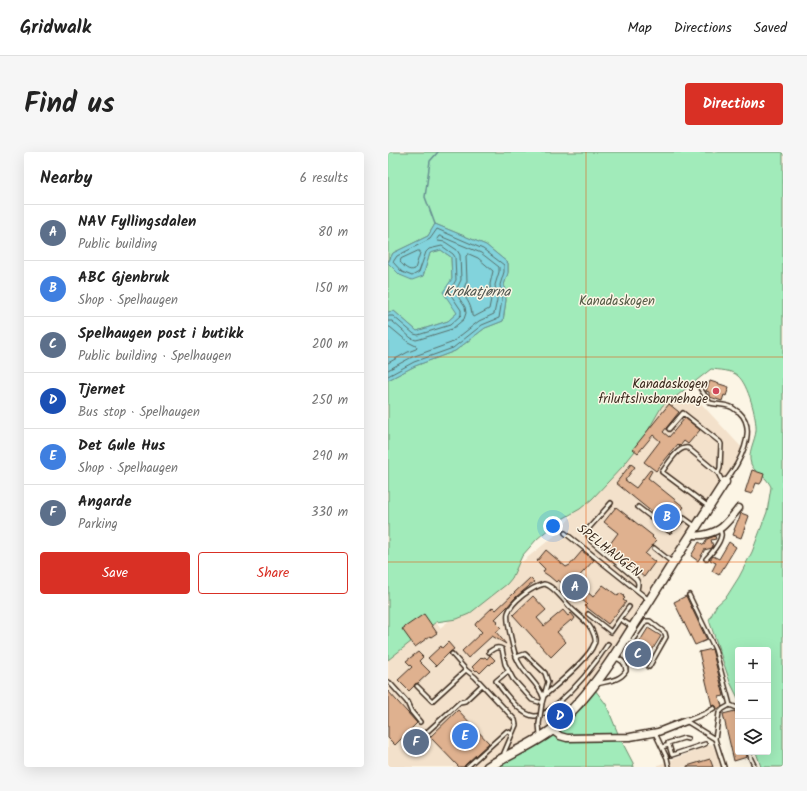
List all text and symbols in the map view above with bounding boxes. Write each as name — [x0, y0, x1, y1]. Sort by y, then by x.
text: Gridwalk — [20, 13, 91, 43]
text: Map — [627, 17, 652, 39]
text: Directions — [674, 17, 732, 39]
text: Saved — [754, 17, 787, 39]
text: Find us — [24, 82, 115, 127]
button: Directions — [685, 83, 783, 125]
text: Nearby — [40, 165, 92, 192]
text: 6 results — [300, 168, 348, 189]
text: NAV Fyllingsdalen — [78, 210, 196, 234]
text: A — [49, 222, 57, 243]
text: 80 m — [318, 222, 348, 243]
text: Public building — [78, 234, 157, 255]
text: ABC Gjenbruk — [78, 266, 169, 290]
text: B — [49, 278, 57, 299]
text: 150 m — [315, 278, 348, 299]
water label: Krokatjørna — [444, 281, 512, 303]
text: Shop · Spelhaugen — [78, 290, 178, 311]
park label: Kanadaskogen — [579, 291, 655, 312]
text: Spelhaugen post i butikk — [78, 322, 243, 346]
text: C — [49, 334, 57, 355]
text: 200 m — [312, 334, 348, 355]
text: Public building · Spelhaugen — [78, 346, 231, 367]
place label: Kanadaskogen friluftslivsbarnehage — [598, 374, 708, 410]
text: Tjernet — [78, 378, 125, 402]
marker: Kanadaskogen friluftslivsbarnehage — [711, 386, 721, 396]
text: D — [49, 390, 57, 411]
text: 250 m — [311, 390, 348, 411]
text: Bus stop · Spelhaugen — [78, 402, 200, 423]
text: Det Gule Hus — [78, 434, 165, 458]
text: E — [49, 446, 57, 467]
text: 290 m — [312, 446, 348, 467]
text: Shop · Spelhaugen — [78, 458, 178, 479]
text: Angarde — [78, 490, 131, 514]
text: F — [49, 502, 57, 523]
text: 330 m — [311, 502, 348, 523]
pin: B — [654, 502, 680, 532]
text: Parking — [78, 514, 118, 535]
your location — [543, 516, 563, 536]
street label: SPELHAUGEN — [572, 519, 646, 583]
button: Save — [40, 552, 190, 594]
button: Share — [198, 552, 348, 594]
pin: A — [562, 572, 588, 602]
pin: C — [625, 639, 651, 669]
map controls — [735, 647, 771, 755]
button: + — [735, 647, 771, 683]
button: − — [735, 683, 771, 719]
pin: D — [547, 701, 573, 731]
button: layers — [735, 719, 771, 755]
pin: E — [452, 721, 478, 751]
pin: F — [403, 727, 429, 757]

